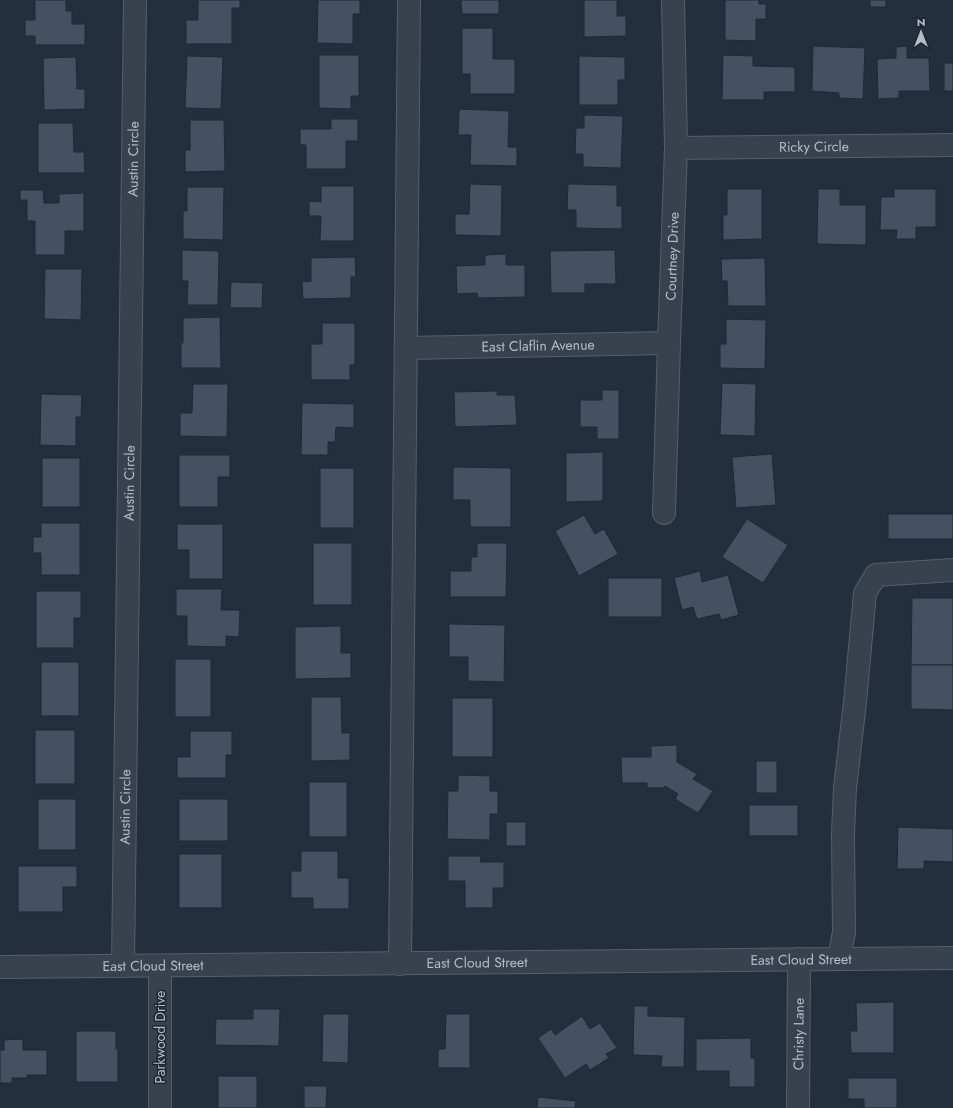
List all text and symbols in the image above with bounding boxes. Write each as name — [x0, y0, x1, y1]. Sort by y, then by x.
north arrow — [901, 12, 941, 52]
text: N — [917, 14, 925, 30]
street label: Austin Circle — [123, 121, 143, 197]
street label: Ricky Circle — [779, 136, 849, 157]
street label: Courtney Drive — [661, 211, 684, 301]
street label: East Claflin Avenue — [481, 334, 595, 357]
street label: Austin Circle — [119, 445, 139, 521]
street label: Austin Circle — [115, 769, 135, 845]
street label: East Cloud Street — [750, 949, 852, 970]
street label: East Cloud Street — [426, 952, 528, 973]
street label: East Cloud Street — [102, 955, 204, 976]
street label: Parkwood Drive — [150, 990, 170, 1084]
street label: Christy Lane — [788, 998, 809, 1070]

